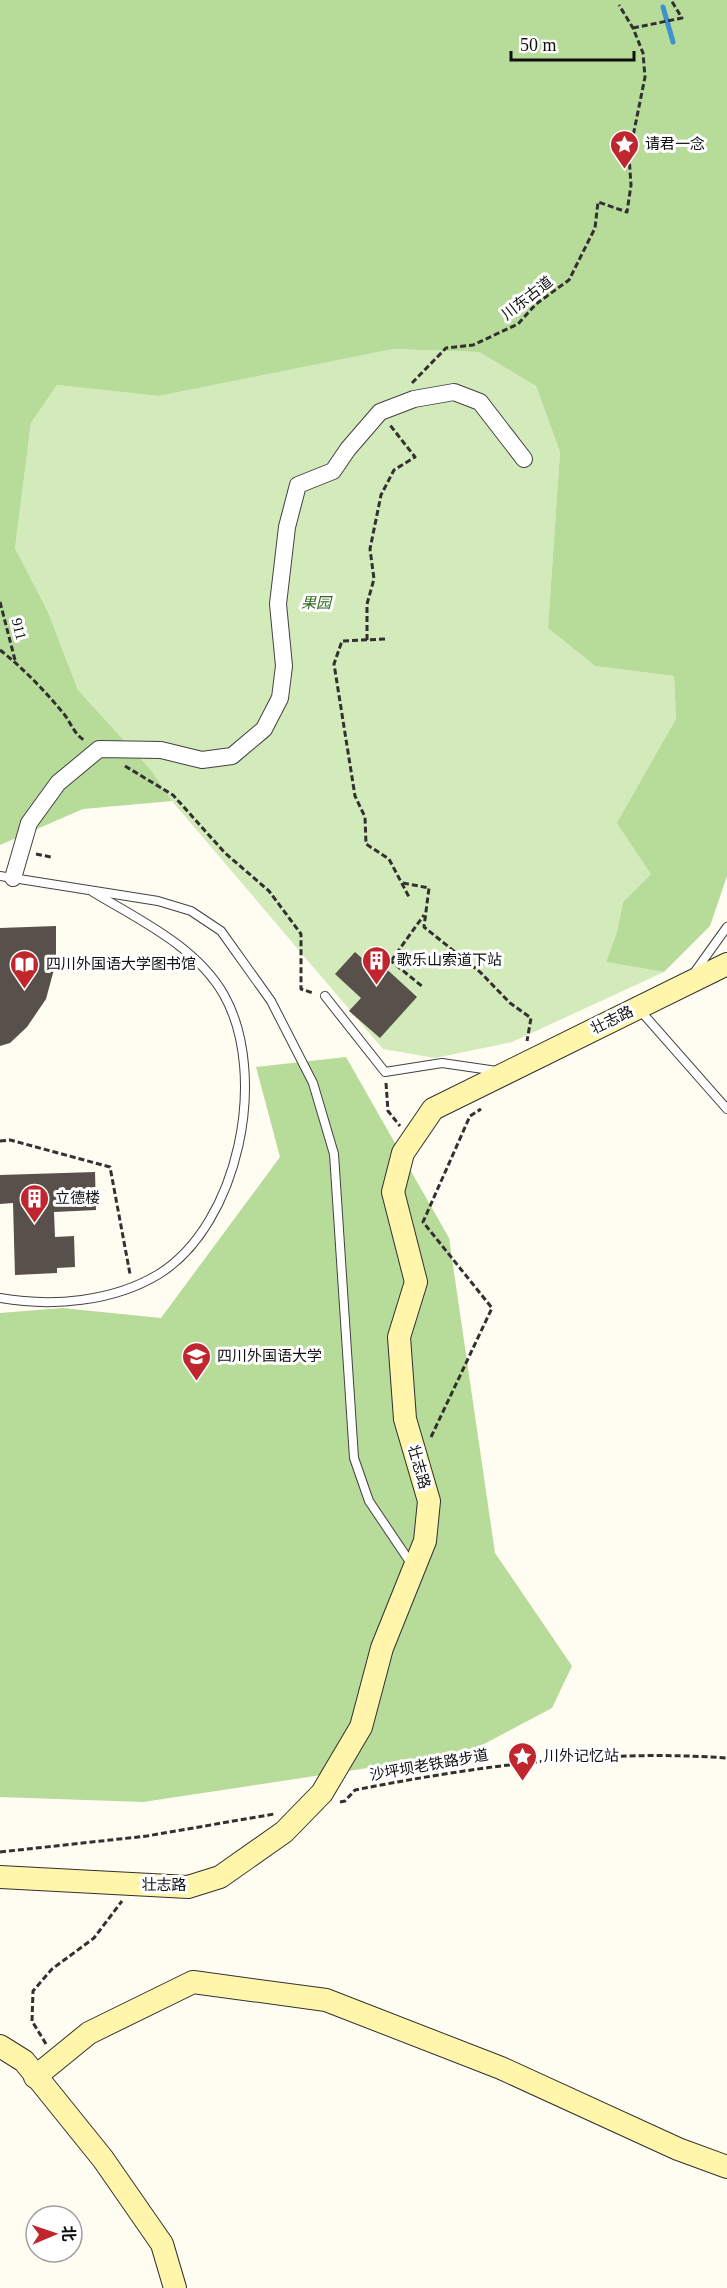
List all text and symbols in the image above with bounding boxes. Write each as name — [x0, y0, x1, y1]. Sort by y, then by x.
scale bar — [511, 24, 634, 62]
text: 50 m — [520, 35, 557, 55]
place icon: 请君一念 — [608, 128, 640, 170]
place label: 请君一念 — [645, 136, 705, 152]
street label: 川东古道 — [498, 273, 556, 323]
park label: 果园 — [301, 595, 333, 611]
street label: 911 — [9, 616, 29, 642]
building icon: 歌乐山索道下站 — [360, 944, 392, 986]
library icon: 四川外国语大学图书馆 — [9, 948, 41, 990]
place label: 歌乐山索道下站 — [397, 952, 502, 968]
place label: 四川外国语大学图书馆 — [46, 956, 196, 972]
street label: 壮志路 — [588, 1002, 636, 1037]
building icon: 立德楼 — [18, 1182, 50, 1224]
place label: 立德楼 — [55, 1189, 100, 1206]
school or university icon: 四川外国语大学 — [180, 1340, 212, 1382]
place label: 四川外国语大学 — [217, 1348, 322, 1364]
street label: 壮志路 — [405, 1443, 434, 1491]
place icon: 川外记忆站 — [507, 1740, 539, 1782]
street label: 沙坪坝老铁路步道 — [369, 1747, 489, 1783]
place label: 川外记忆站 — [544, 1748, 619, 1764]
street label: 壮志路 — [141, 1876, 187, 1893]
north arrow — [24, 2204, 84, 2264]
text: 北 — [60, 2225, 77, 2242]

